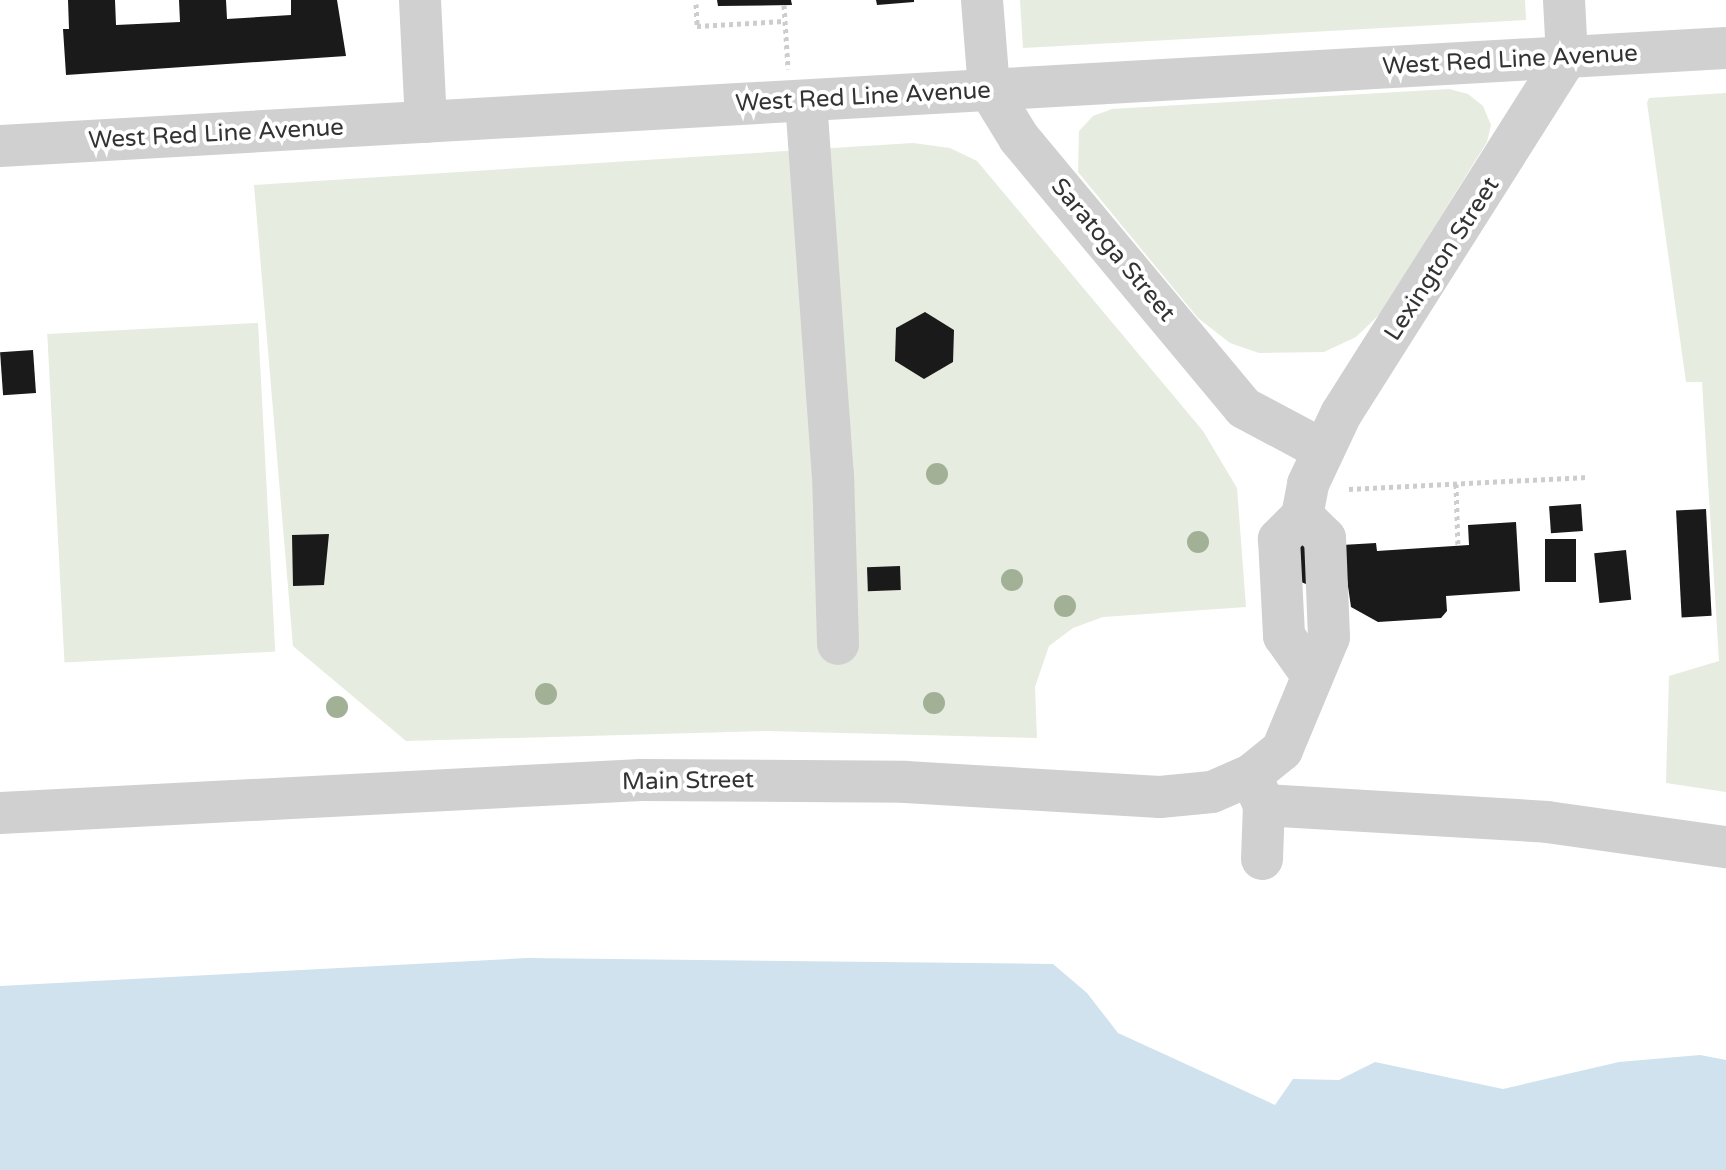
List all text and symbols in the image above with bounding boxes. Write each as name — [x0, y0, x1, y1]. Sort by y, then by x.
street label: West Red Line Avenue — [1382, 39, 1638, 81]
street label: West Red Line Avenue — [735, 76, 991, 118]
street label: West Red Line Avenue — [88, 113, 344, 155]
street label: Lexington Street — [1378, 172, 1506, 346]
street label: Saratoga Street — [1045, 173, 1181, 327]
street label: Main Street — [622, 765, 754, 797]

